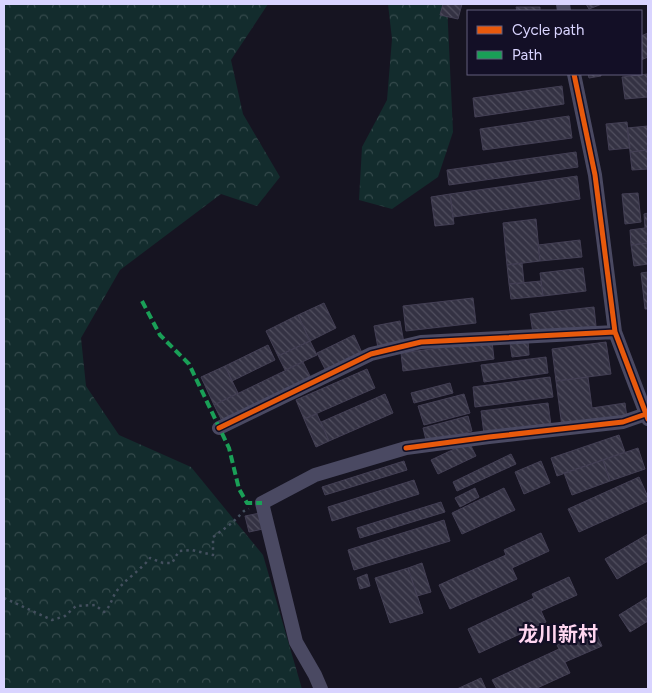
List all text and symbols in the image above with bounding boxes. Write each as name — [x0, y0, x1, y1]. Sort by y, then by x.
legend — [467, 10, 642, 75]
text: Cycle path — [512, 21, 584, 39]
text: Path — [512, 46, 542, 64]
district label: 龙川新村 — [518, 622, 598, 646]

